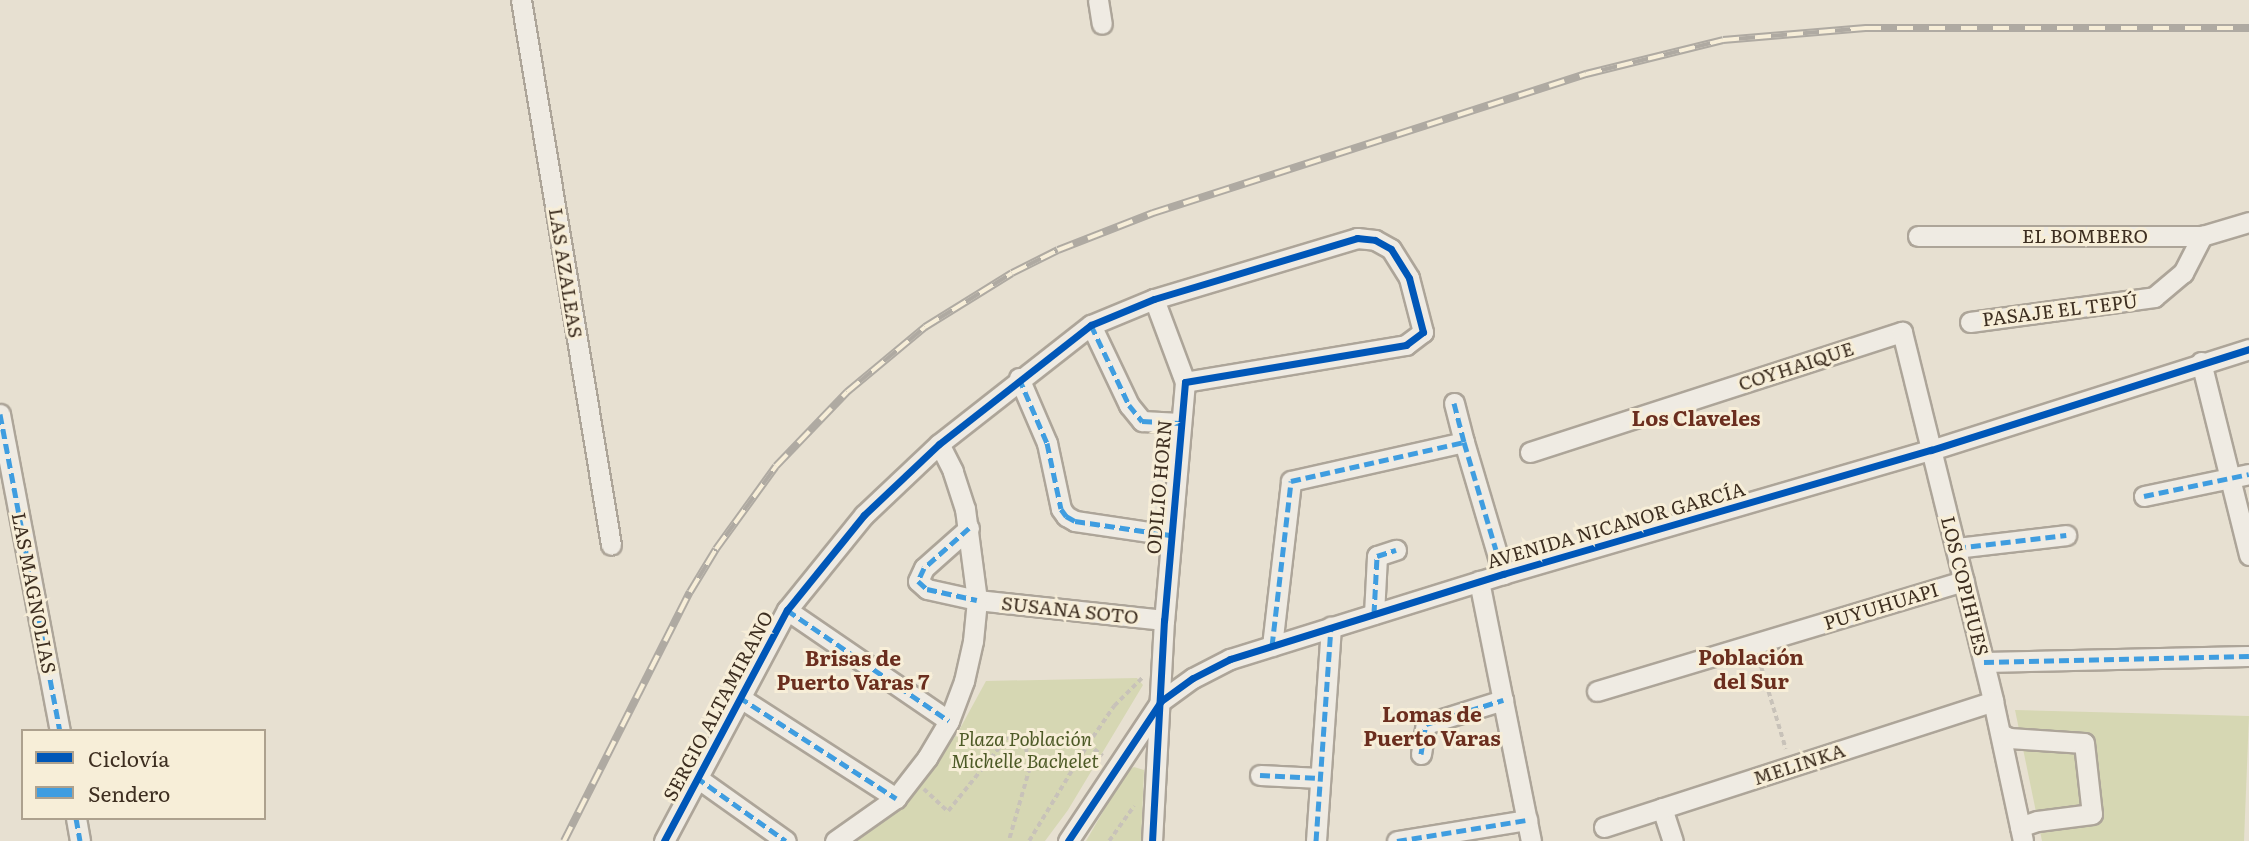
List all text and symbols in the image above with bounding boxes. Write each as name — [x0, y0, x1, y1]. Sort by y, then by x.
street label: LAS AZALEAS — [544, 206, 588, 340]
street label: EL BOMBERO — [2022, 225, 2148, 247]
street label: PASAJE EL TEPÚ — [1981, 289, 2139, 331]
street label: COYHAIQUE — [1736, 337, 1856, 395]
district label: Los Claveles — [1632, 404, 1760, 430]
street label: ODILIO HORN — [1142, 419, 1176, 555]
street label: AVENIDA NICANOR GARCÍA — [1484, 477, 1748, 573]
street label: LAS MAGNOLIAS — [7, 511, 61, 675]
street label: LOS COPIHUES — [1937, 514, 1993, 658]
street label: PUYUHUAPI — [1821, 578, 1941, 634]
street label: SUSANA SOTO — [1000, 591, 1140, 629]
street label: SERGIO ALTAMIRANO — [658, 607, 778, 805]
district label: Población del Sur — [1698, 643, 1804, 693]
district label: Brisas de Puerto Varas 7 — [777, 644, 929, 694]
district label: Lomas de Puerto Varas — [1363, 700, 1501, 750]
park label: Plaza Población Michelle Bachelet — [951, 728, 1099, 772]
legend — [21, 729, 266, 820]
street label: MELINKA — [1750, 738, 1848, 790]
text: Ciclovía — [88, 742, 170, 773]
text: Sendero — [88, 777, 170, 808]

